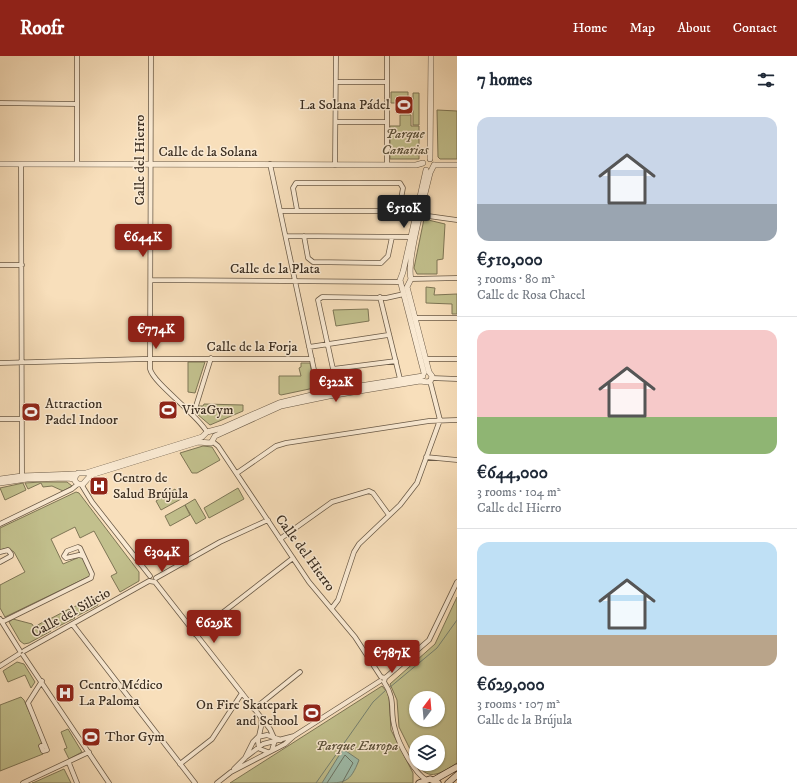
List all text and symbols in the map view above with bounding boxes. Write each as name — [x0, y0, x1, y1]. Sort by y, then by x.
text: Roofr — [20, 17, 64, 40]
text: Home — [573, 19, 607, 37]
text: Map — [629, 19, 655, 37]
text: About — [677, 19, 711, 37]
text: Contact — [733, 19, 777, 37]
text: 7 homes — [477, 69, 532, 91]
icon: filters — [755, 69, 777, 91]
sports icon: La Solana Pádel — [393, 94, 415, 116]
place label: La Solana Pádel — [299, 96, 391, 114]
street label: Calle del Hierro — [131, 114, 149, 205]
park label: Parque Canarias — [382, 125, 429, 159]
street label: Calle de la Solana — [159, 143, 257, 161]
icon: home — [591, 143, 663, 215]
pin: €510K — [376, 195, 432, 229]
text: €510K — [387, 200, 421, 216]
pin: €644K — [115, 224, 171, 258]
text: €644K — [124, 229, 162, 245]
text: €510,000 — [477, 249, 543, 271]
street label: Calle de la Plata — [230, 260, 320, 278]
text: 3 rooms · 80 m² — [477, 271, 555, 287]
text: Calle de Rosa Chacel — [477, 287, 585, 303]
pin: €774K — [128, 316, 184, 350]
text: €774K — [137, 321, 175, 337]
street label: Calle de la Forja — [207, 338, 297, 356]
icon: home — [591, 356, 663, 428]
pin: €322K — [308, 369, 364, 403]
text: €322K — [319, 374, 353, 390]
place label: Attraction Padel Indoor — [45, 395, 119, 429]
sports icon: VivaGym — [157, 399, 179, 421]
sports icon: Attraction Padel Indoor — [20, 401, 42, 423]
place label: VivaGym — [181, 401, 234, 419]
text: €644,000 — [477, 462, 548, 484]
place label: Centro de Salud Brújula — [113, 469, 188, 503]
hospital icon: Centro de Salud Brújula — [88, 475, 110, 497]
text: 3 rooms · 104 m² — [477, 484, 560, 500]
text: Calle del Hierro — [477, 500, 561, 516]
street label: Calle del Hierro — [271, 511, 339, 595]
pin: €304K — [134, 539, 190, 573]
text: €304K — [144, 544, 180, 560]
icon: home — [591, 568, 663, 640]
street label: Calle del Silicio — [28, 584, 114, 642]
pin: €629K — [186, 610, 242, 644]
text: €629K — [196, 615, 232, 631]
pin: €787K — [364, 640, 420, 674]
text: €787K — [374, 645, 410, 661]
text: €629,000 — [477, 674, 545, 696]
place label: Centro Médico La Paloma — [79, 676, 163, 710]
hospital icon: Centro Médico La Paloma — [54, 682, 76, 704]
north arrow — [409, 691, 445, 727]
map controls — [409, 691, 445, 771]
place label: On Fire Skatepark and School — [196, 696, 299, 730]
text: 3 rooms · 107 m² — [477, 696, 560, 712]
sports icon: On Fire Skatepark and School — [301, 702, 323, 724]
text: Calle de la Brújula — [477, 712, 572, 728]
sports icon: Thor Gym — [80, 726, 102, 748]
place label: Thor Gym — [105, 728, 165, 746]
button: layers — [409, 735, 445, 771]
park label: Parque Europa — [316, 737, 398, 755]

